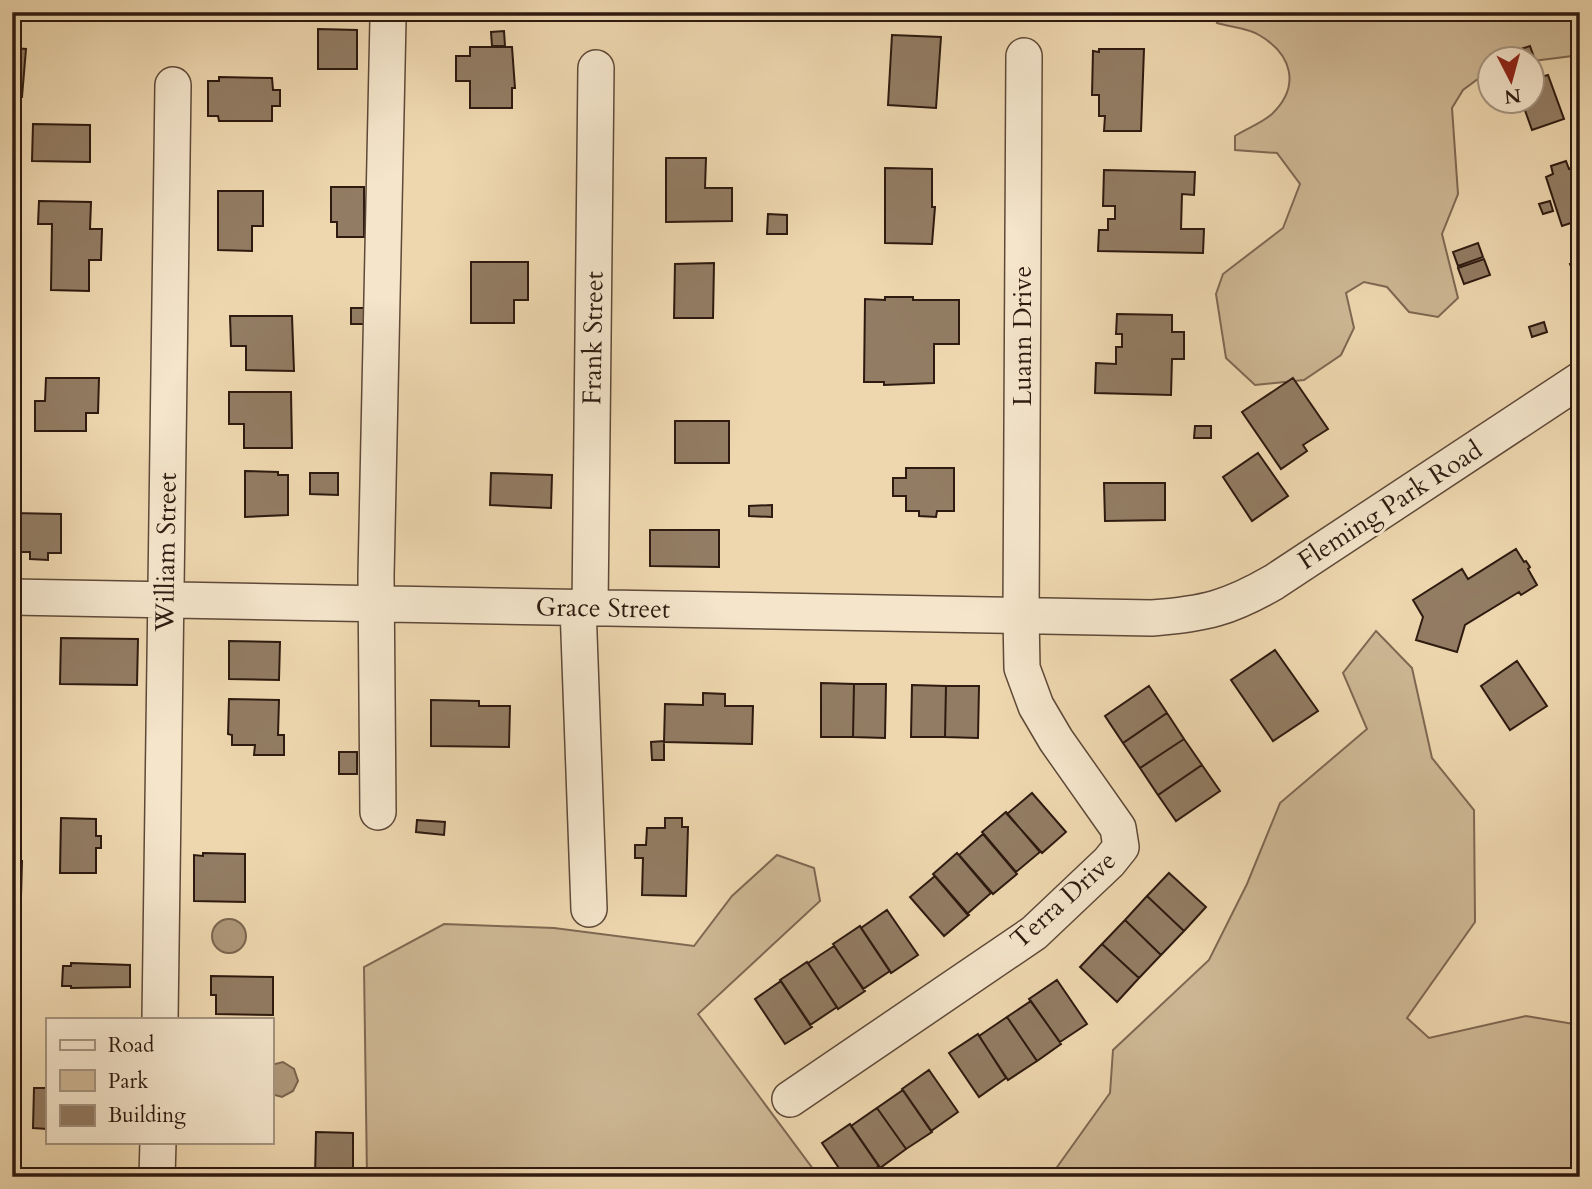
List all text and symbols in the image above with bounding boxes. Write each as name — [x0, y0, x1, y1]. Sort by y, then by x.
north arrow — [1476, 46, 1546, 116]
text: N — [1503, 82, 1522, 110]
street label: Luann Drive — [1005, 266, 1040, 406]
street label: Frank Street — [574, 271, 612, 405]
street label: Fleming Park Road — [1291, 432, 1489, 578]
street label: William Street — [147, 472, 185, 633]
street label: Grace Street — [535, 589, 671, 627]
street label: Terra Drive — [1003, 843, 1123, 957]
legend — [46, 1018, 273, 1144]
text: Road — [108, 1031, 154, 1060]
text: Park — [108, 1067, 149, 1096]
text: Building — [108, 1101, 186, 1130]

